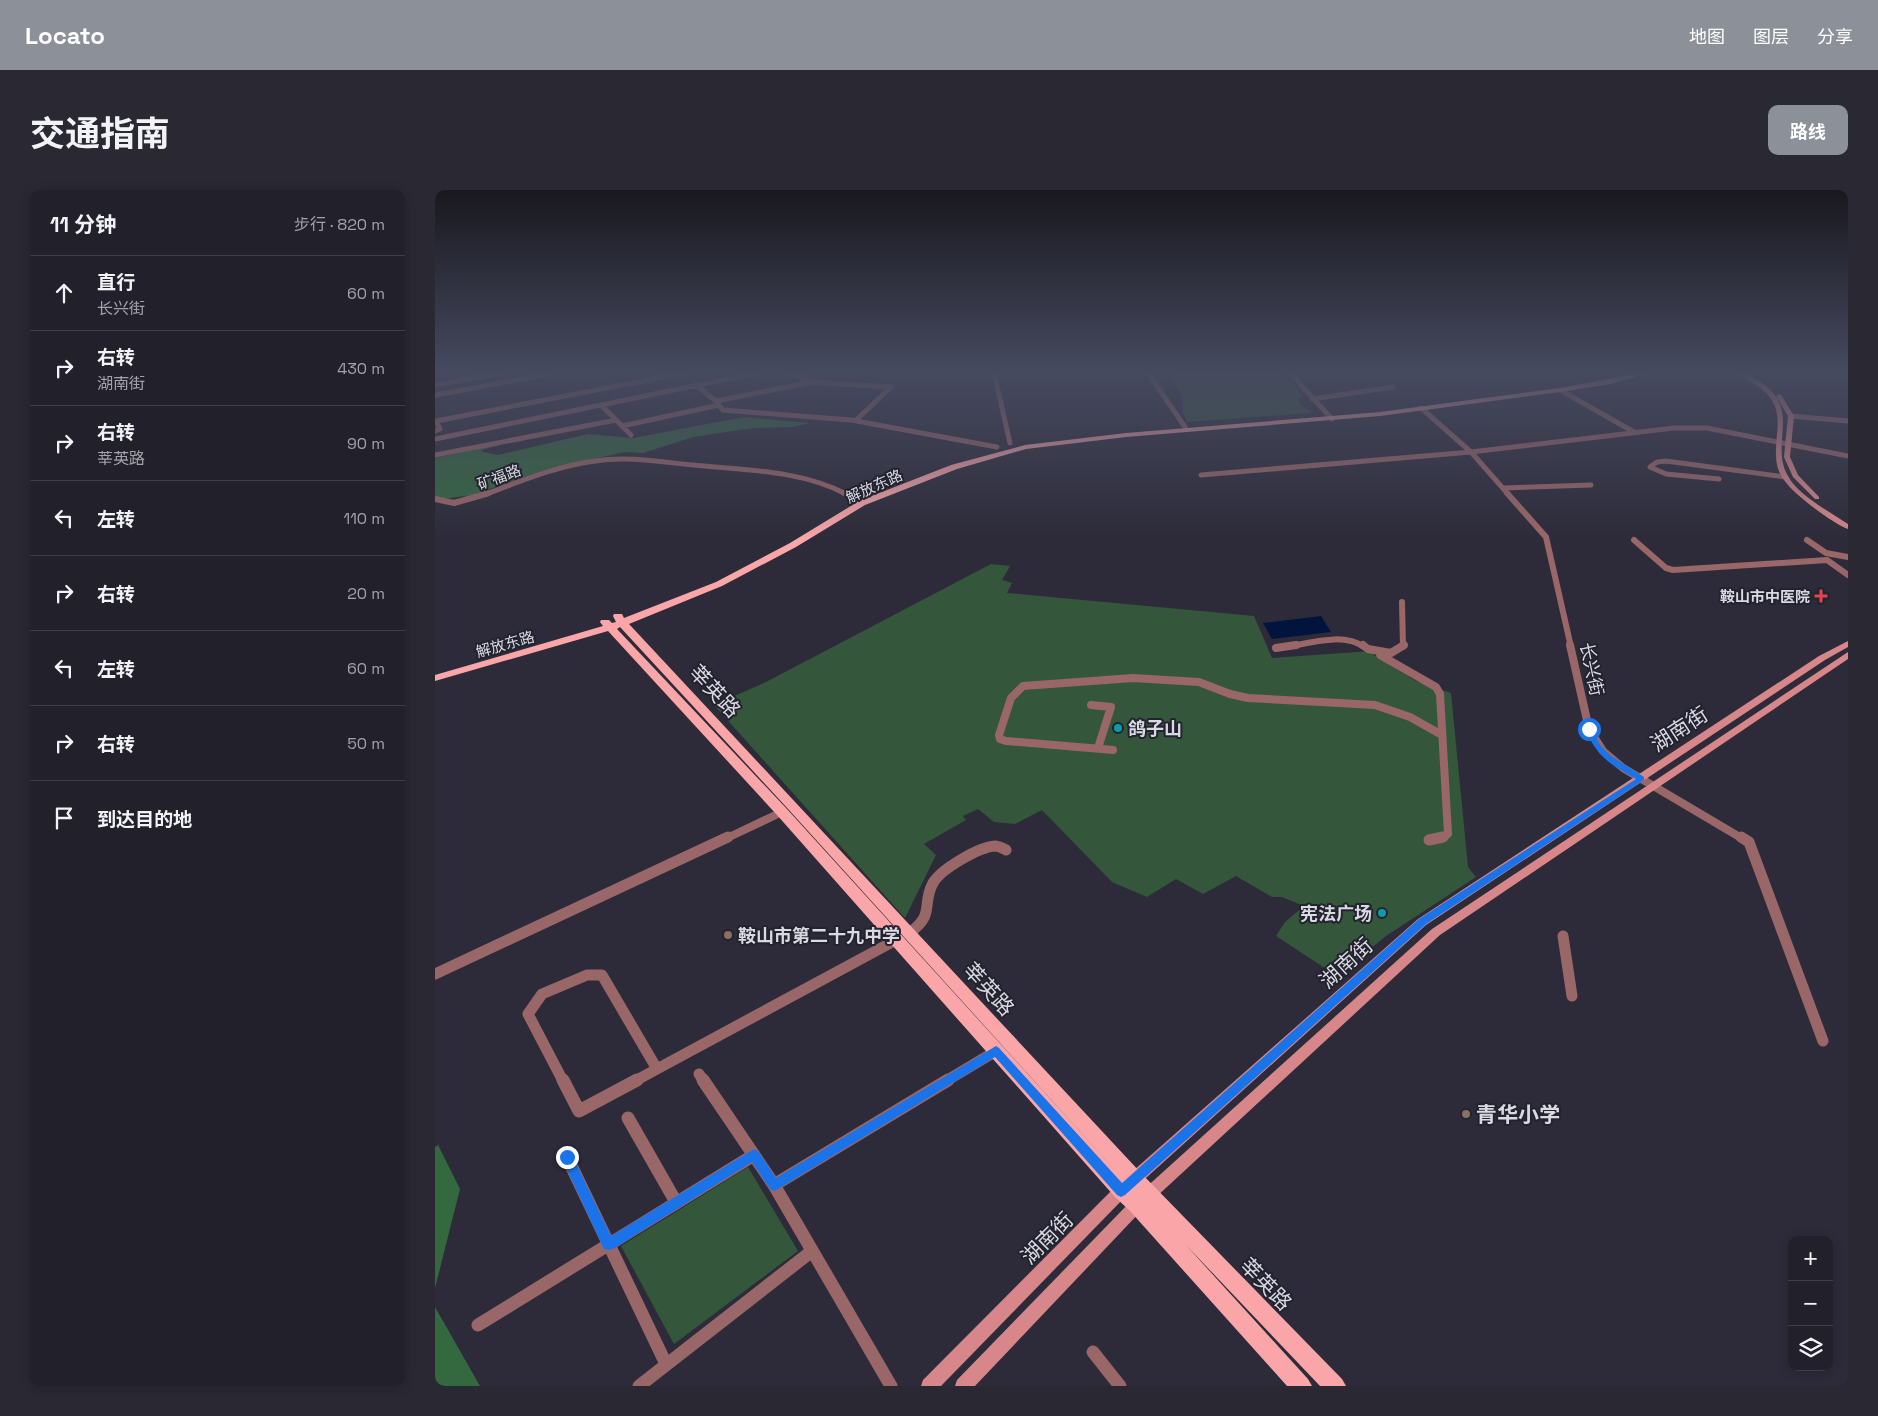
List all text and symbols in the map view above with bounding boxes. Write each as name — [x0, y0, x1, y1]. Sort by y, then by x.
text: Locato — [25, 20, 105, 51]
text: 地图 — [1689, 25, 1725, 48]
text: 图层 — [1753, 25, 1789, 48]
text: 分享 — [1817, 25, 1853, 48]
button: 路线 — [1768, 105, 1848, 155]
text: 交通指南 — [30, 112, 170, 156]
text: 11 分钟 — [50, 211, 116, 238]
text: 步行 · 820 m — [294, 214, 385, 235]
text: 直行 — [97, 270, 135, 295]
icon: ahead — [50, 279, 78, 307]
text: 60 m — [347, 283, 385, 304]
text: 长兴街 — [97, 298, 145, 319]
text: 右转 — [97, 345, 135, 370]
icon: right — [50, 354, 78, 382]
text: 430 m — [337, 358, 385, 379]
text: 湖南街 — [97, 373, 145, 394]
text: 右转 — [97, 420, 135, 445]
icon: right — [50, 429, 78, 457]
text: 90 m — [347, 433, 385, 454]
text: 莘英路 — [97, 448, 145, 469]
street label: 矿福路 — [475, 460, 523, 494]
street label: 解放东路 — [843, 465, 905, 507]
icon: left — [50, 504, 78, 532]
text: 左转 — [97, 507, 135, 532]
text: 110 m — [343, 508, 385, 529]
icon: right — [50, 579, 78, 607]
text: 右转 — [97, 582, 135, 607]
text: 20 m — [347, 583, 385, 604]
place label: 鞍山市中医院 — [1720, 587, 1810, 606]
marker: 鞍山市中医院 — [1814, 589, 1828, 603]
street label: 解放东路 — [474, 627, 536, 661]
street label: 长兴街 — [1575, 640, 1609, 698]
icon: left — [50, 654, 78, 682]
text: 左转 — [97, 657, 135, 682]
text: 60 m — [347, 658, 385, 679]
street label: 莘英路 — [684, 659, 746, 723]
street label: 湖南街 — [1645, 701, 1713, 757]
place label: 鸽子山 — [1128, 717, 1182, 740]
route start — [1578, 718, 1601, 741]
marker: 鸽子山 — [1112, 722, 1124, 734]
icon: right — [50, 729, 78, 757]
text: 右转 — [97, 732, 135, 757]
text: 50 m — [347, 733, 385, 754]
icon: arrive — [50, 804, 78, 832]
text: 到达目的地 — [97, 807, 192, 832]
place label: 宪法广场 — [1300, 902, 1372, 925]
marker: 宪法广场 — [1376, 907, 1388, 919]
place label: 鞍山市第二十九中学 — [738, 924, 900, 947]
marker: 鞍山市第二十九中学 — [722, 929, 734, 941]
street label: 湖南街 — [1314, 932, 1378, 994]
street label: 莘英路 — [958, 957, 1020, 1021]
place label: 青华小学 — [1476, 1101, 1560, 1128]
marker: 青华小学 — [1460, 1108, 1472, 1120]
route end — [556, 1146, 579, 1169]
street label: 湖南街 — [1015, 1206, 1079, 1270]
map controls — [1788, 1236, 1833, 1371]
button: + — [1788, 1236, 1833, 1281]
street label: 莘英路 — [1234, 1252, 1298, 1316]
button: − — [1788, 1281, 1833, 1326]
button: layers — [1788, 1326, 1833, 1371]

